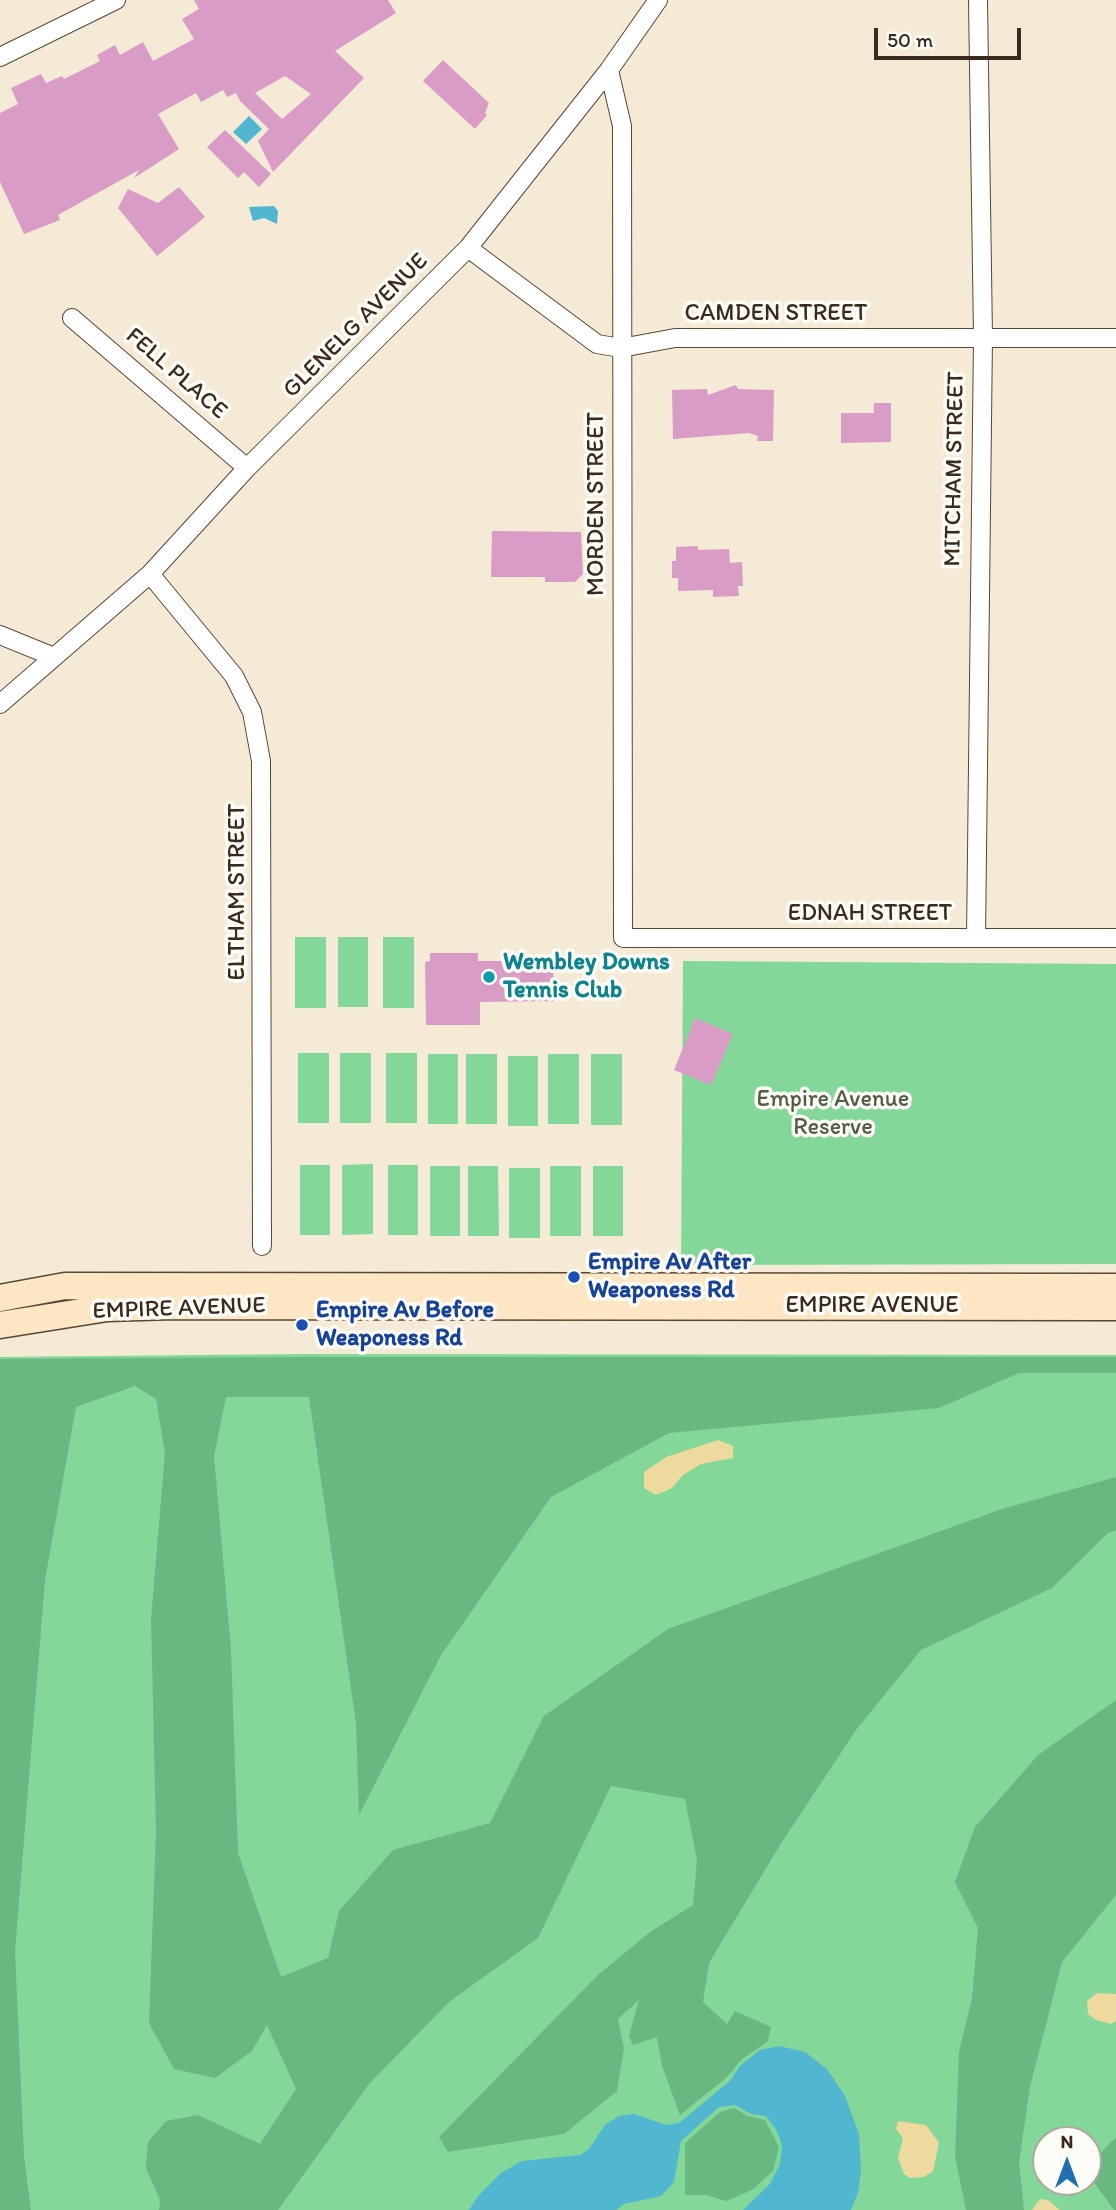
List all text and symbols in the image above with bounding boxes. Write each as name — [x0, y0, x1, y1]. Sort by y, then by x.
scale bar — [878, 14, 1025, 58]
text: 50 m — [887, 27, 933, 52]
street label: GLENELG AVENUE — [278, 248, 434, 404]
street label: CAMDEN STREET — [685, 300, 867, 328]
street label: FELL PLACE — [119, 322, 233, 426]
street label: MITCHAM STREET — [939, 371, 971, 567]
street label: MORDEN STREET — [583, 412, 611, 596]
street label: ELTHAM STREET — [224, 804, 252, 980]
street label: EDNAH STREET — [788, 900, 952, 928]
place label: Wembley Downs Tennis Club — [503, 949, 670, 1005]
marker: Wembley Downs Tennis Club — [481, 969, 497, 985]
park label: Empire Avenue Reserve — [757, 1086, 909, 1142]
place label: Empire Av After Weaponess Rd — [588, 1249, 751, 1305]
marker: Empire Av After Weaponess Rd — [566, 1269, 582, 1285]
street label: EMPIRE AVENUE — [92, 1292, 266, 1326]
street label: EMPIRE AVENUE — [786, 1292, 958, 1320]
place label: Empire Av Before Weaponess Rd — [316, 1297, 494, 1353]
marker: Empire Av Before Weaponess Rd — [294, 1317, 310, 1333]
north arrow — [1032, 2126, 1102, 2196]
text: N — [1061, 2130, 1073, 2153]

